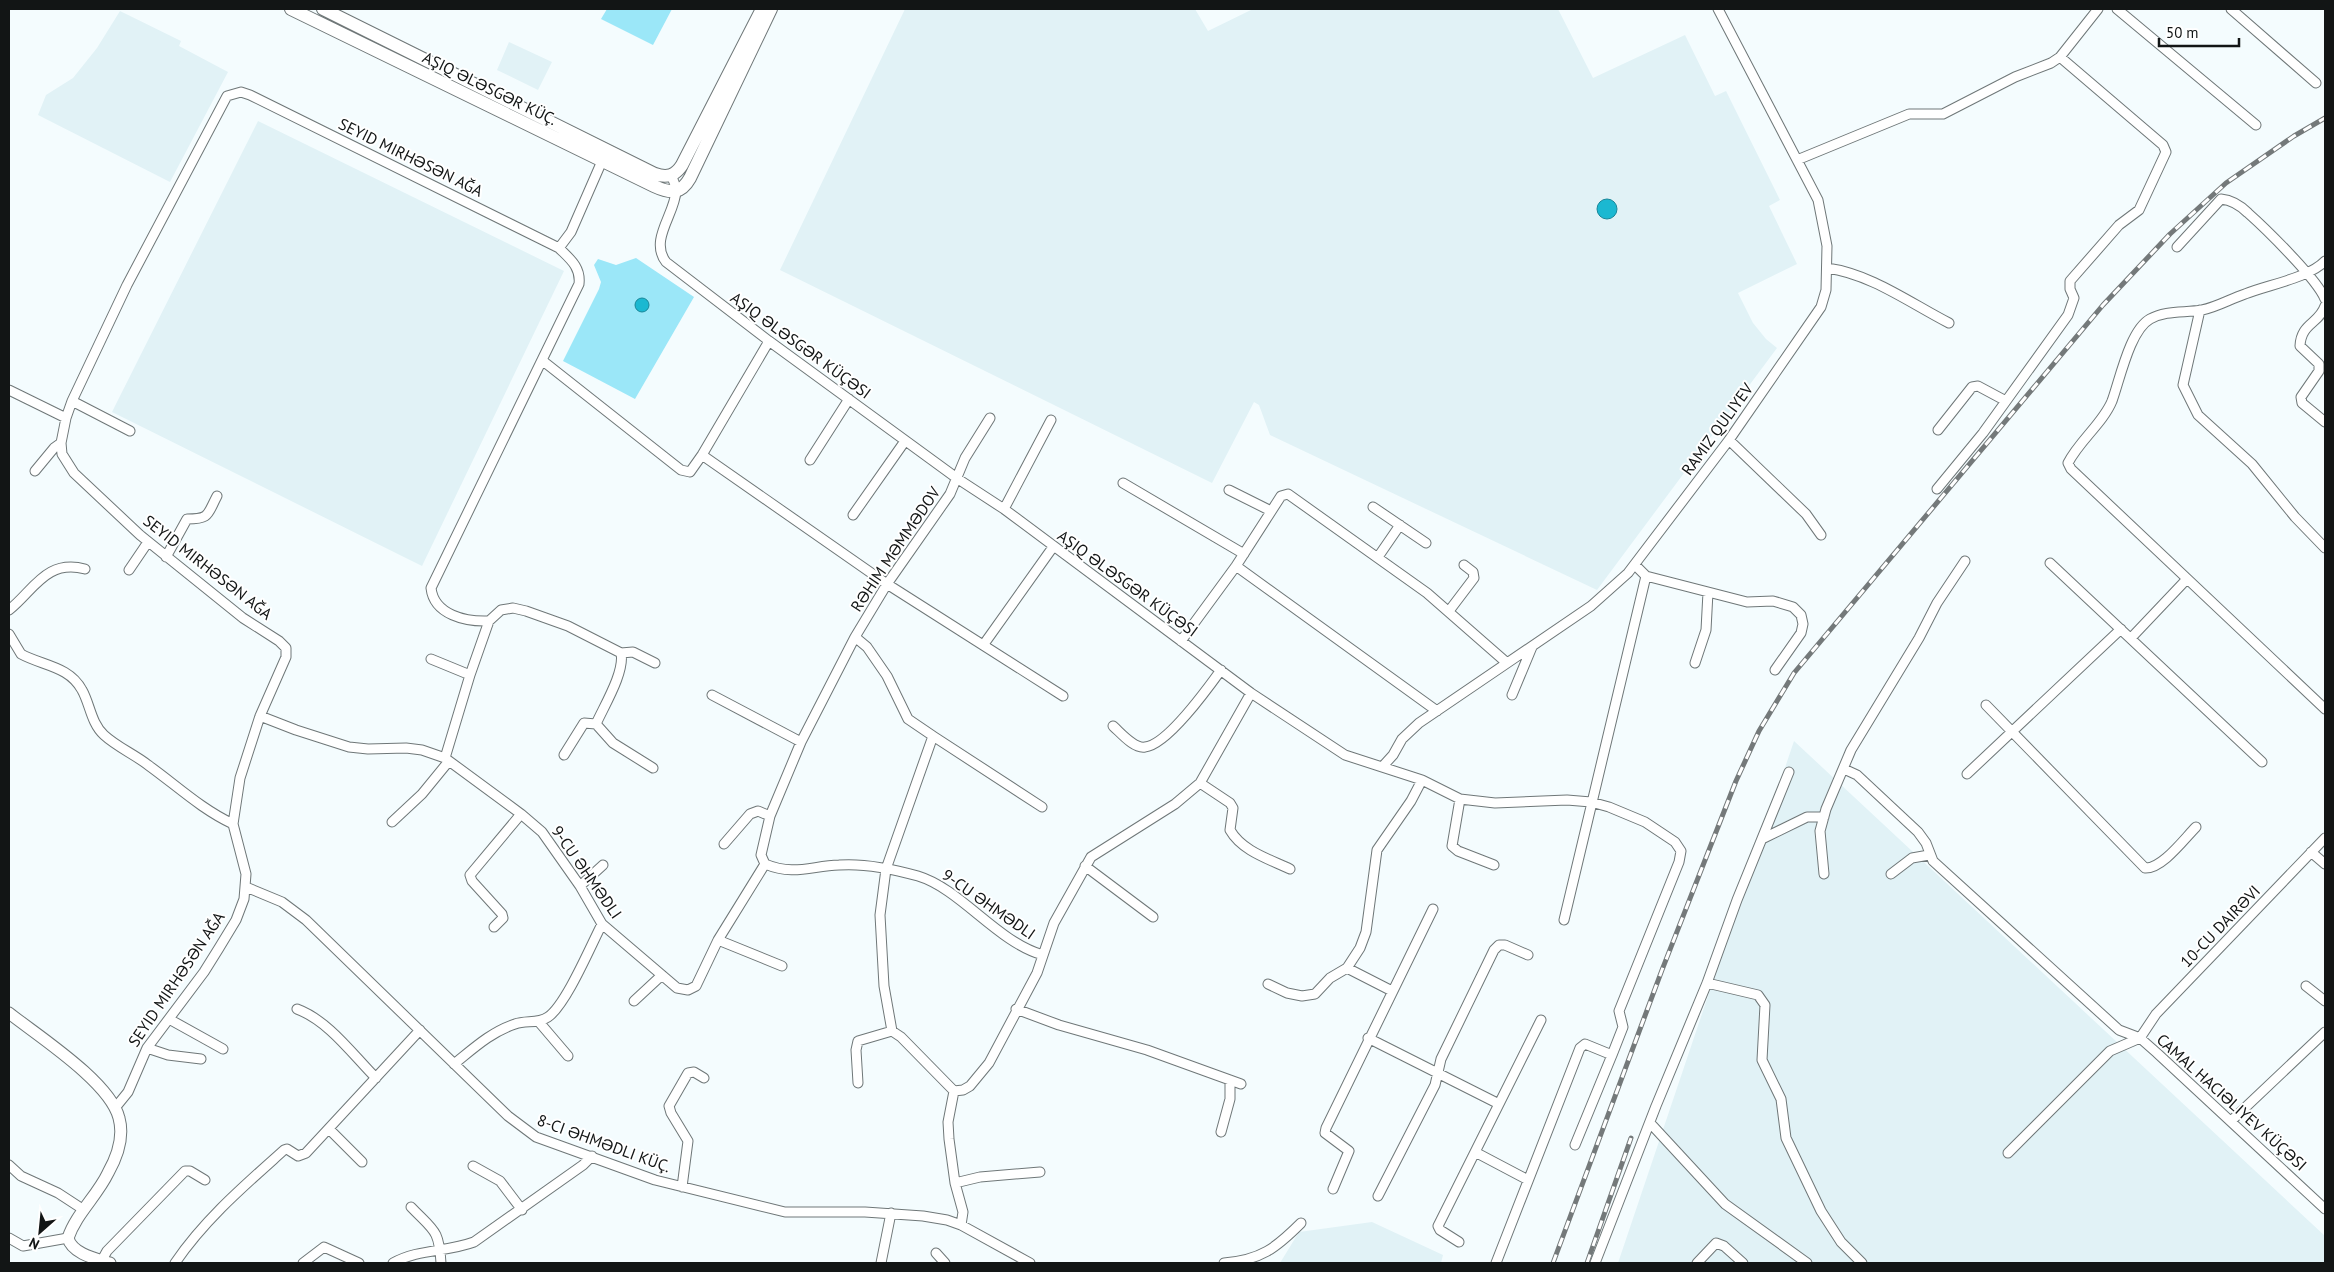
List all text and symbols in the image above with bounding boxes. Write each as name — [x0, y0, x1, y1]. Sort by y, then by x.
scale bar — [2159, 15, 2239, 47]
text: 50 m — [2166, 23, 2199, 42]
street label: AŞIQ ƏLƏSGƏR KÜÇ. — [420, 47, 560, 129]
street label: SEYID MIRHƏSƏN AĞA — [336, 113, 487, 201]
street label: AŞIQ ƏLƏSGƏR KÜÇƏSI — [727, 287, 875, 403]
street label: RAMIZ QULIYEV — [1677, 378, 1758, 479]
street label: RƏHIM MƏMMƏDOV — [846, 482, 945, 615]
street label: SEYID MIRHƏSƏN AĞA — [140, 510, 277, 624]
street label: AŞIQ ƏLƏSGƏR KÜÇƏSI — [1054, 525, 1202, 641]
street label: 9-CU ƏHMƏDLI — [547, 822, 627, 922]
street label: 9-CU ƏHMƏDLI — [939, 864, 1039, 944]
street label: 10-CU DAIRƏVI — [2176, 881, 2264, 971]
street label: SEYID MIRHƏSƏN AĞA — [123, 907, 229, 1050]
street label: CAMAL HACIƏLIYEV KÜÇƏSI — [2153, 1029, 2311, 1175]
street label: 8-CI ƏHMƏDLI KÜÇ. — [535, 1110, 673, 1176]
north arrow — [15, 1207, 65, 1257]
text: N — [26, 1233, 42, 1254]

